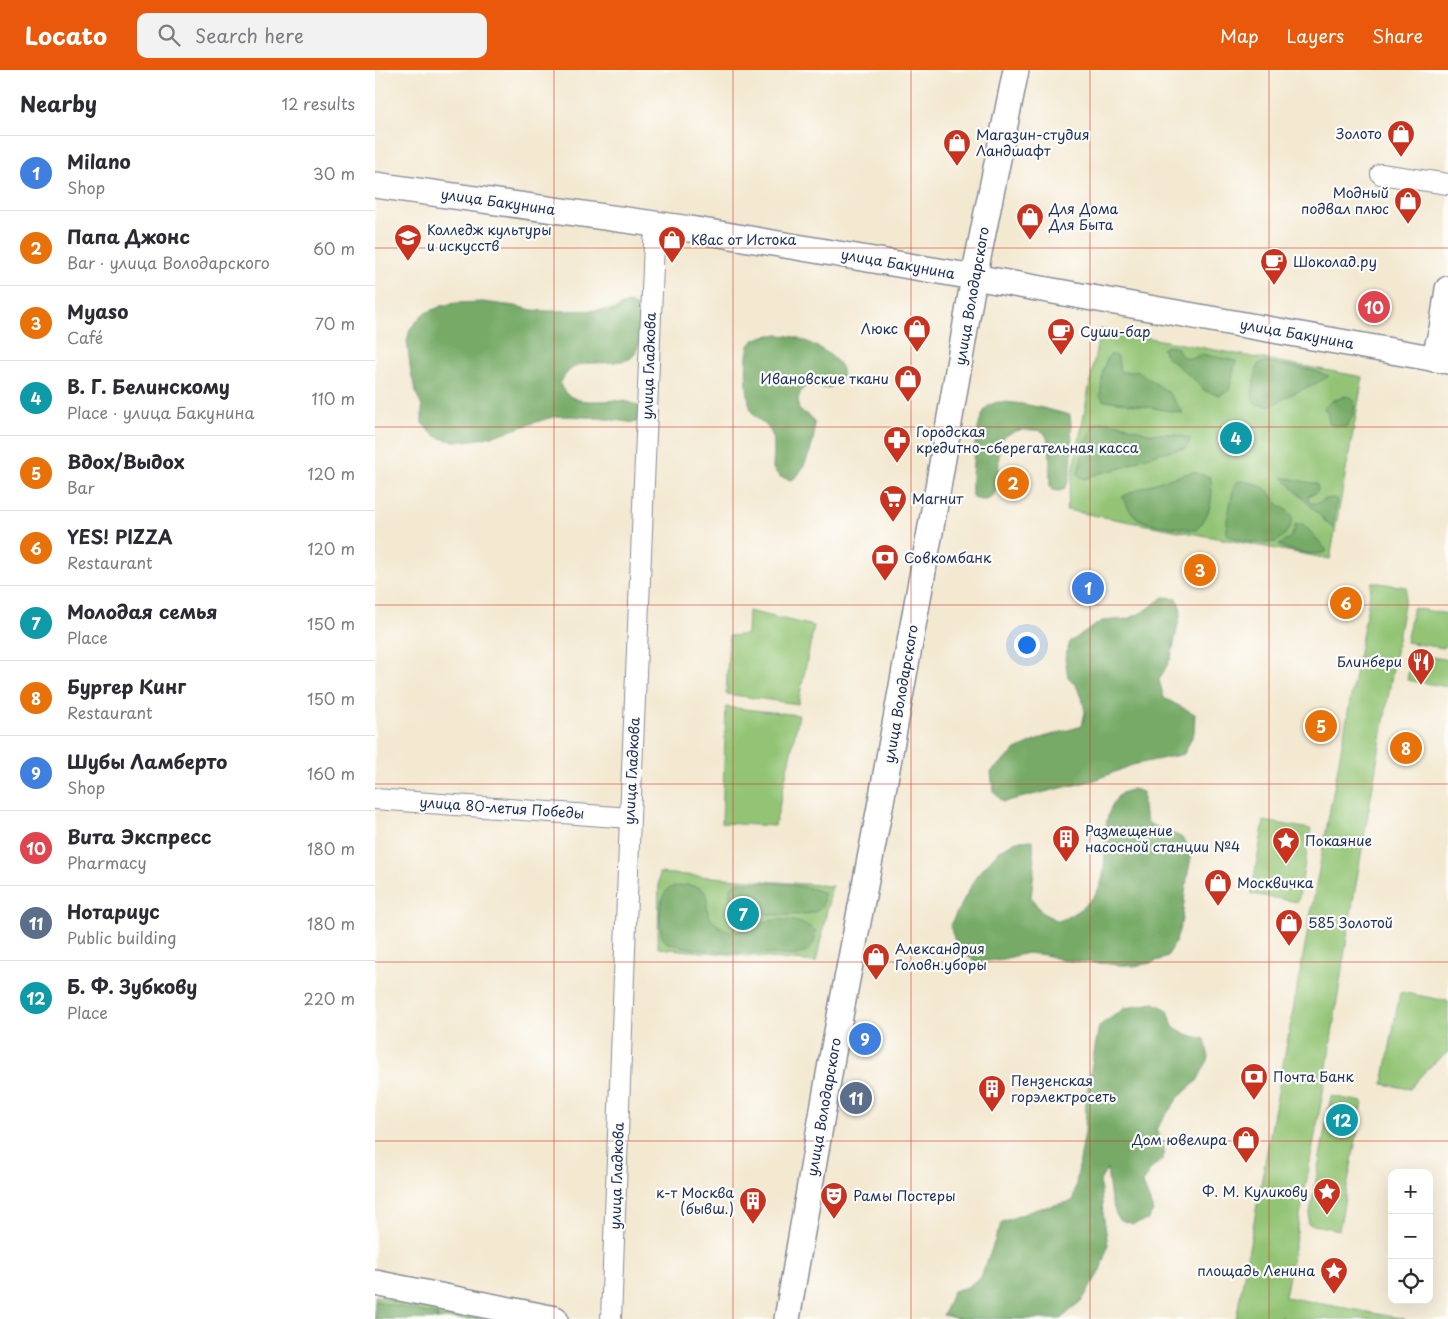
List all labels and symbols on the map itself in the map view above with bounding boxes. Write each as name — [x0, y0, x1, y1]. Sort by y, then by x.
shop icon: Золото — [1386, 119, 1416, 158]
place label: Золото — [1336, 123, 1382, 144]
place label: Магазин-студия Ландшафт — [976, 124, 1089, 161]
shop icon: Магазин-студия Ландшафт — [942, 128, 972, 167]
place label: Модный подвал плюс — [1301, 182, 1389, 219]
street label: улица Бакунина — [439, 183, 557, 220]
shop icon: Модный подвал плюс — [1393, 186, 1423, 225]
place label: Для Дома Для Быта — [1048, 198, 1119, 235]
shop icon: Для Дома Для Быта — [1015, 202, 1045, 241]
place label: Колледж культуры и искусств — [427, 219, 552, 256]
school or university icon: Колледж культуры и искусств — [393, 223, 423, 262]
shop icon: Квас от Истока — [657, 225, 687, 264]
street label: улица Володарского — [949, 225, 994, 367]
place label: Квас от Истока — [691, 229, 796, 250]
street label: улица Бакунина — [839, 243, 957, 284]
cafe icon: Шоколад.ру — [1259, 247, 1289, 286]
place label: Шоколад.ру — [1293, 251, 1377, 272]
pin: 10 — [1358, 288, 1390, 326]
street label: улица Гладкова — [636, 312, 661, 420]
street label: улица Бакунина — [1238, 313, 1356, 354]
shop icon: Люкс — [902, 314, 932, 353]
cafe icon: Суши-бар — [1046, 317, 1076, 356]
place label: Люкс — [861, 318, 898, 339]
place label: Суши-бар — [1080, 321, 1151, 342]
shop icon: Ивановские ткани — [893, 364, 923, 403]
place label: Ивановские ткани — [761, 368, 889, 389]
pin: 4 — [1220, 419, 1252, 457]
place label: Городская кредитно-сберегательная касса — [916, 421, 1139, 458]
pharmacy icon: Городская кредитно-сберегательная касса — [882, 425, 912, 464]
pin: 2 — [997, 464, 1029, 502]
supermarket icon: Магнит — [878, 484, 908, 523]
place label: Магнит — [912, 488, 964, 509]
bank icon: Совкомбанк — [870, 543, 900, 582]
place label: Совкомбанк — [904, 547, 992, 568]
pin: 3 — [1184, 551, 1216, 589]
pin: 1 — [1072, 569, 1104, 607]
pin: 6 — [1330, 584, 1362, 622]
street label: улица Володарского — [878, 623, 923, 765]
your location — [1014, 632, 1040, 658]
restaurant icon: Блинбери — [1406, 647, 1436, 686]
place label: Блинбери — [1337, 651, 1402, 672]
pin: 5 — [1305, 707, 1337, 745]
street label: улица Гладкова — [618, 717, 645, 825]
pin: 8 — [1390, 729, 1422, 767]
street label: улица 80-летия Победы — [419, 791, 585, 824]
place label: Размещение насосной станции №4 — [1085, 820, 1240, 857]
building icon: Размещение насосной станции №4 — [1051, 824, 1081, 863]
place icon: Покаяние — [1271, 826, 1301, 865]
place label: Покаяние — [1305, 830, 1372, 851]
shop icon: Москвичка — [1203, 868, 1233, 907]
place label: Москвичка — [1237, 872, 1314, 893]
pin: 7 — [727, 895, 759, 933]
shop icon: 585 Золотой — [1274, 908, 1304, 947]
place label: 585 Золотой — [1308, 912, 1393, 933]
place label: Александрия Головн.уборы — [895, 938, 987, 975]
shop icon: Александрия Головн.уборы — [861, 942, 891, 981]
pin: 9 — [849, 1020, 881, 1058]
street label: улица Володарского — [801, 1036, 846, 1178]
bank icon: Почта Банк — [1239, 1062, 1269, 1101]
place label: Почта Банк — [1273, 1066, 1355, 1087]
place label: Пензенская горэлектросеть — [1011, 1070, 1116, 1107]
building icon: Пензенская горэлектросеть — [977, 1074, 1007, 1113]
pin: 11 — [840, 1079, 872, 1117]
pin: 12 — [1326, 1101, 1358, 1139]
street label: улица Гладкова — [604, 1122, 629, 1230]
shop icon: Дом ювелира — [1231, 1125, 1261, 1164]
place label: Дом ювелира — [1131, 1129, 1227, 1150]
place icon: Ф. М. Куликову — [1312, 1177, 1342, 1216]
theatre icon: Рамы Постеры — [819, 1181, 849, 1220]
place label: Ф. М. Куликову — [1202, 1181, 1308, 1202]
place label: к-т Москва (бывш.) — [656, 1182, 734, 1219]
place label: Рамы Постеры — [853, 1185, 956, 1206]
building icon: к-т Москва (бывш.) — [738, 1186, 768, 1225]
place icon: площадь Ленина — [1319, 1256, 1349, 1295]
place label: площадь Ленина — [1197, 1260, 1315, 1281]

